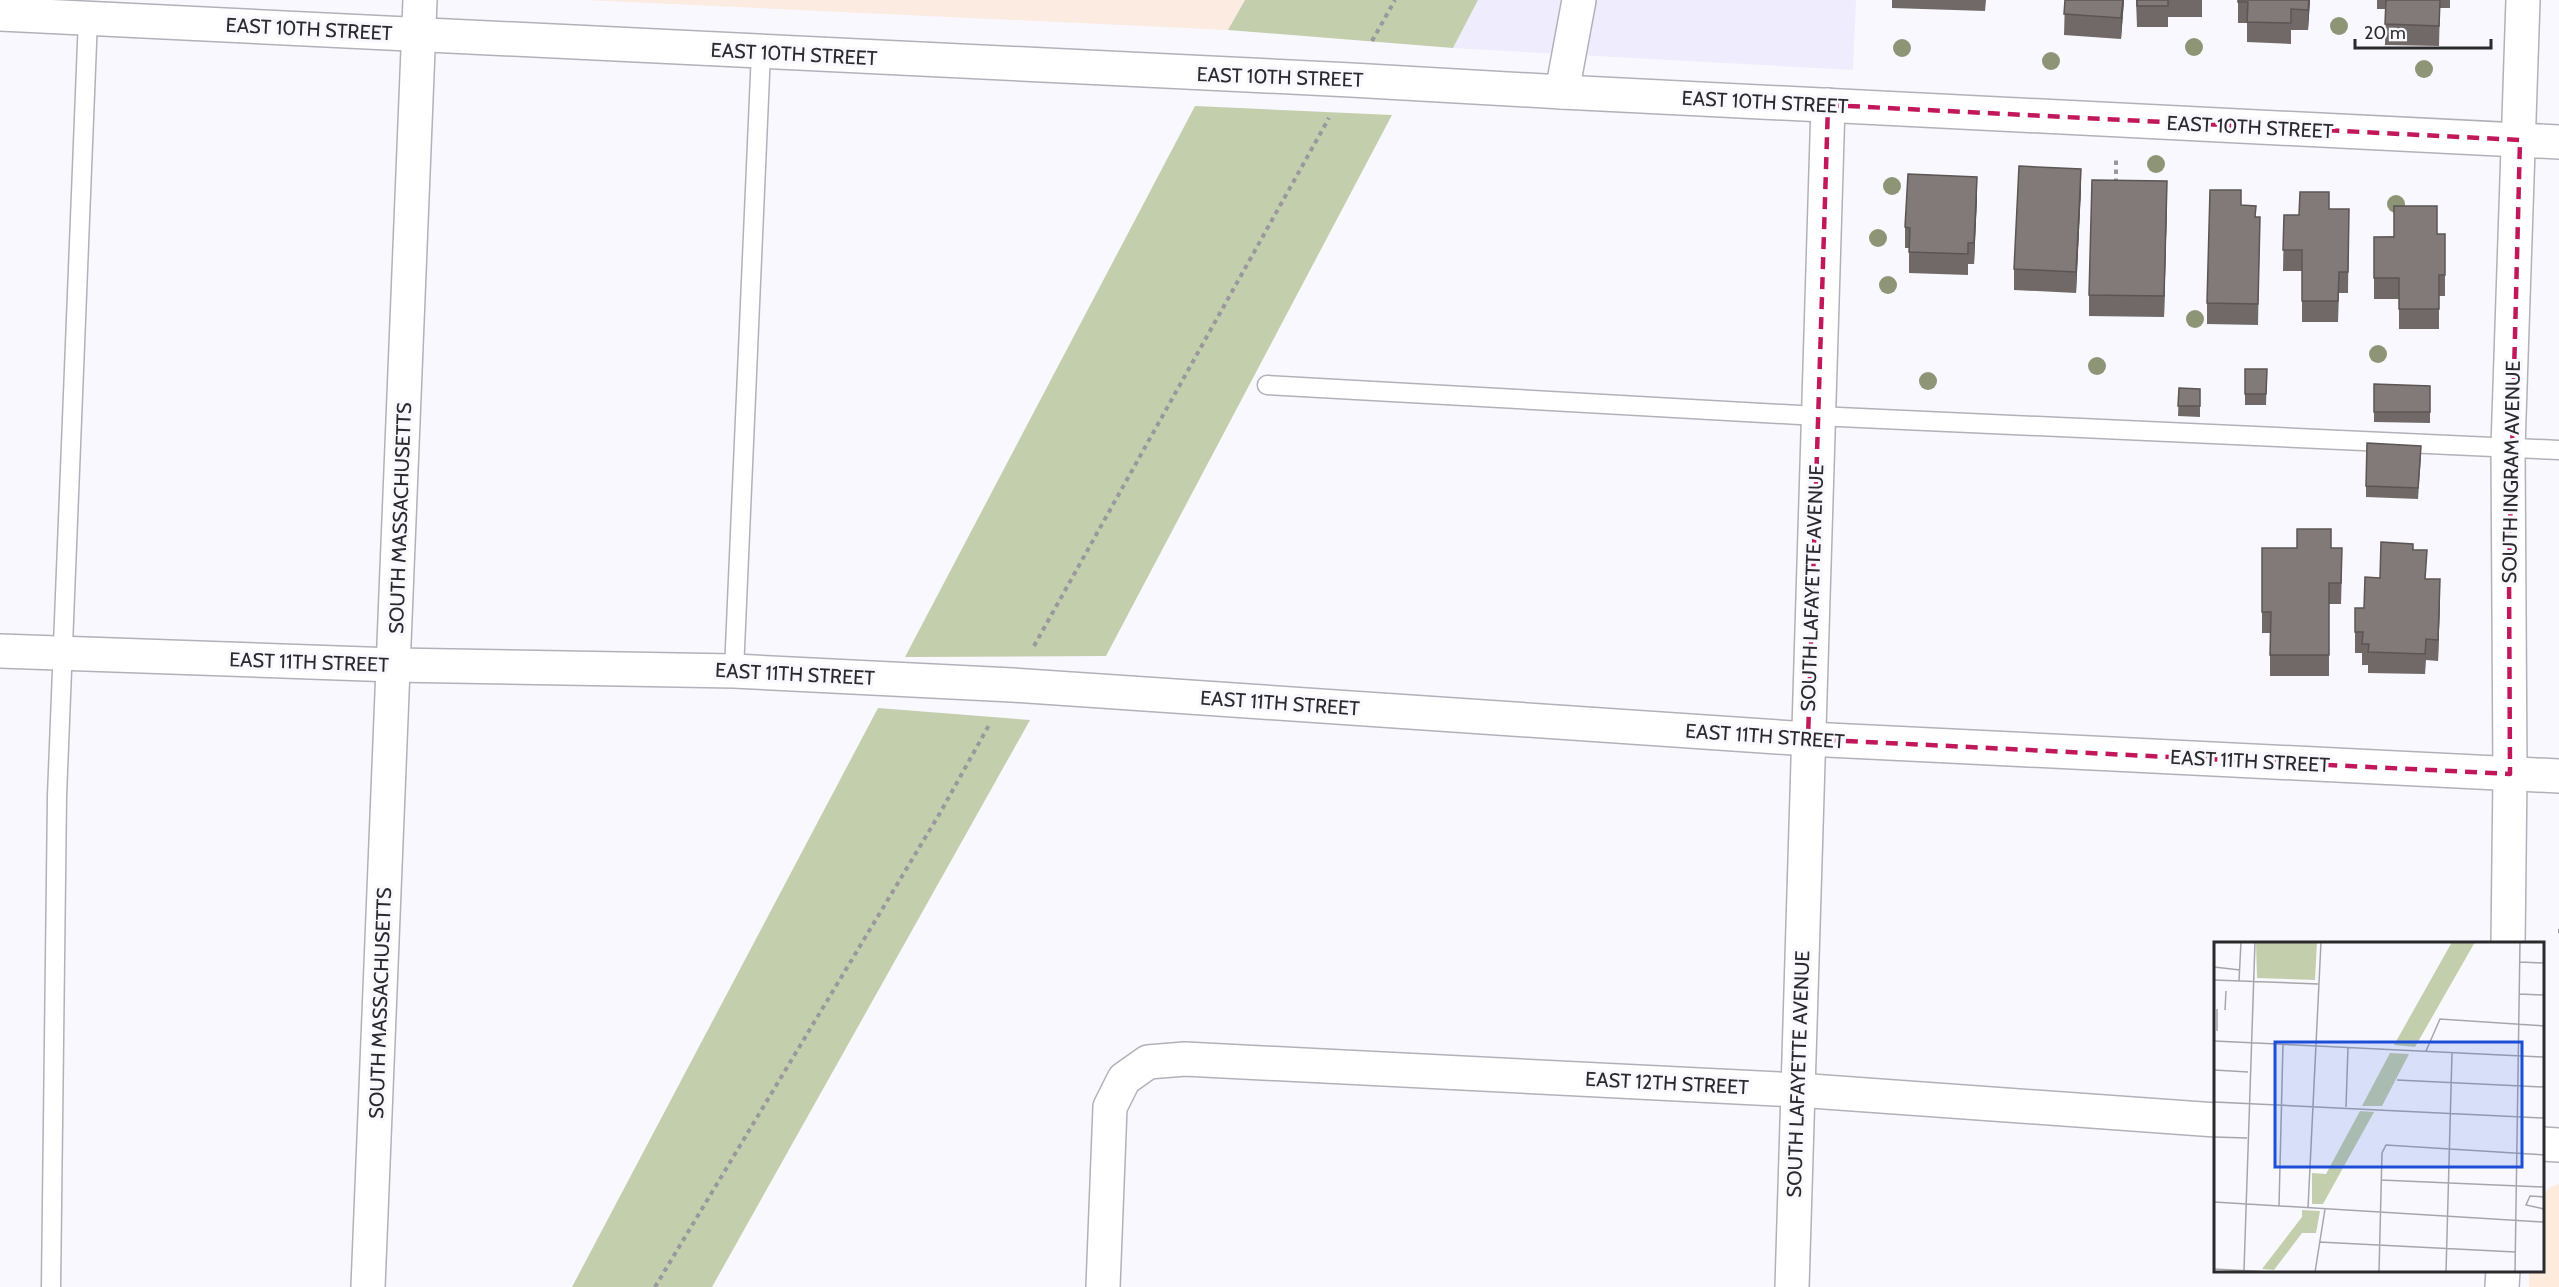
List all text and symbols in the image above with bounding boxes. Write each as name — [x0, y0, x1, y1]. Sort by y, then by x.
scale bar — [2355, 12, 2492, 50]
street label: EAST 10TH STREET — [225, 13, 393, 45]
text: 20 m — [2364, 22, 2406, 44]
street label: EAST 10TH STREET — [710, 38, 878, 70]
street label: EAST 10TH STREET — [1196, 62, 1364, 92]
street label: EAST 10TH STREET — [1681, 86, 1849, 118]
street label: EAST 10TH STREET — [2166, 111, 2334, 143]
street label: SOUTH INGRAM AVENUE — [2497, 360, 2525, 584]
street label: SOUTH MASSACHUSETTS — [384, 402, 416, 634]
street label: SOUTH LAFAYETTE AVENUE — [1796, 464, 1828, 712]
street label: EAST 11TH STREET — [229, 647, 390, 677]
street label: EAST 11TH STREET — [715, 658, 876, 690]
street label: EAST 11TH STREET — [1199, 685, 1361, 721]
street label: EAST 11TH STREET — [1684, 718, 1846, 754]
street label: EAST 11TH STREET — [2170, 745, 2331, 777]
street label: SOUTH MASSACHUSETTS — [364, 887, 396, 1119]
inset map — [2214, 942, 2544, 1272]
street label: SOUTH LAFAYETTE AVENUE — [1782, 950, 1814, 1198]
street label: EAST 12TH STREET — [1585, 1067, 1750, 1099]

